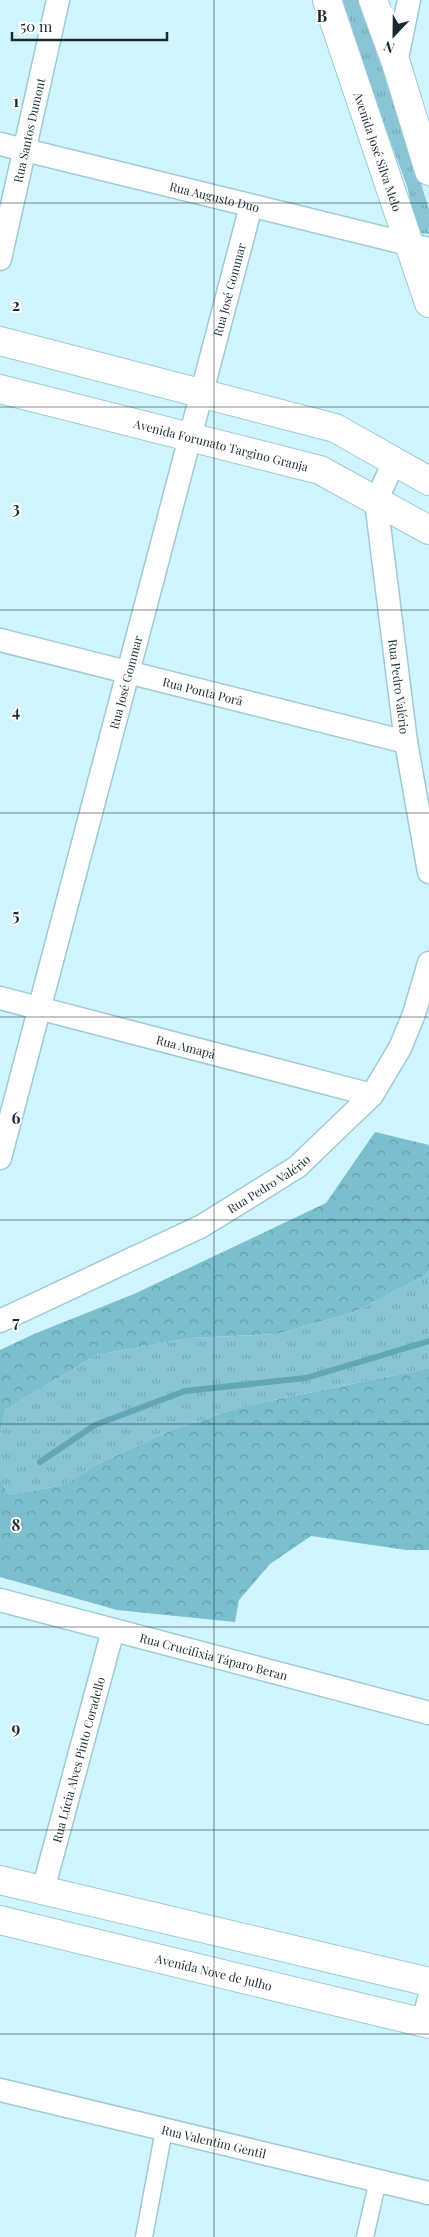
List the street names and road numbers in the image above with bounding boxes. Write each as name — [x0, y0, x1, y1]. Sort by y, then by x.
street label: Rua Santos Dumont — [9, 76, 48, 184]
street label: Avenida José Silva Melo — [350, 89, 406, 214]
street label: Rua Augusto Duo — [168, 178, 262, 215]
street label: Rua José Gommar — [209, 241, 249, 338]
street label: Avenida Forunato Targino Granja — [131, 415, 310, 475]
street label: Rua José Gommar — [105, 633, 146, 731]
street label: Rua Pedro Valério — [385, 638, 413, 735]
street label: Rua Ponta Porâ — [161, 673, 244, 709]
street label: Rua Amapá — [155, 1031, 217, 1062]
street label: Rua Pedro Valério — [224, 1151, 313, 1216]
street label: Rua Crucifixia Táparo Beran — [138, 1629, 289, 1683]
street label: Rua Lúcia Alves Pinto Coradello — [48, 1675, 108, 1844]
street label: Avenida Nove de Julho — [153, 1950, 274, 1994]
street label: Rua Valentim Gentil — [160, 2121, 268, 2162]

